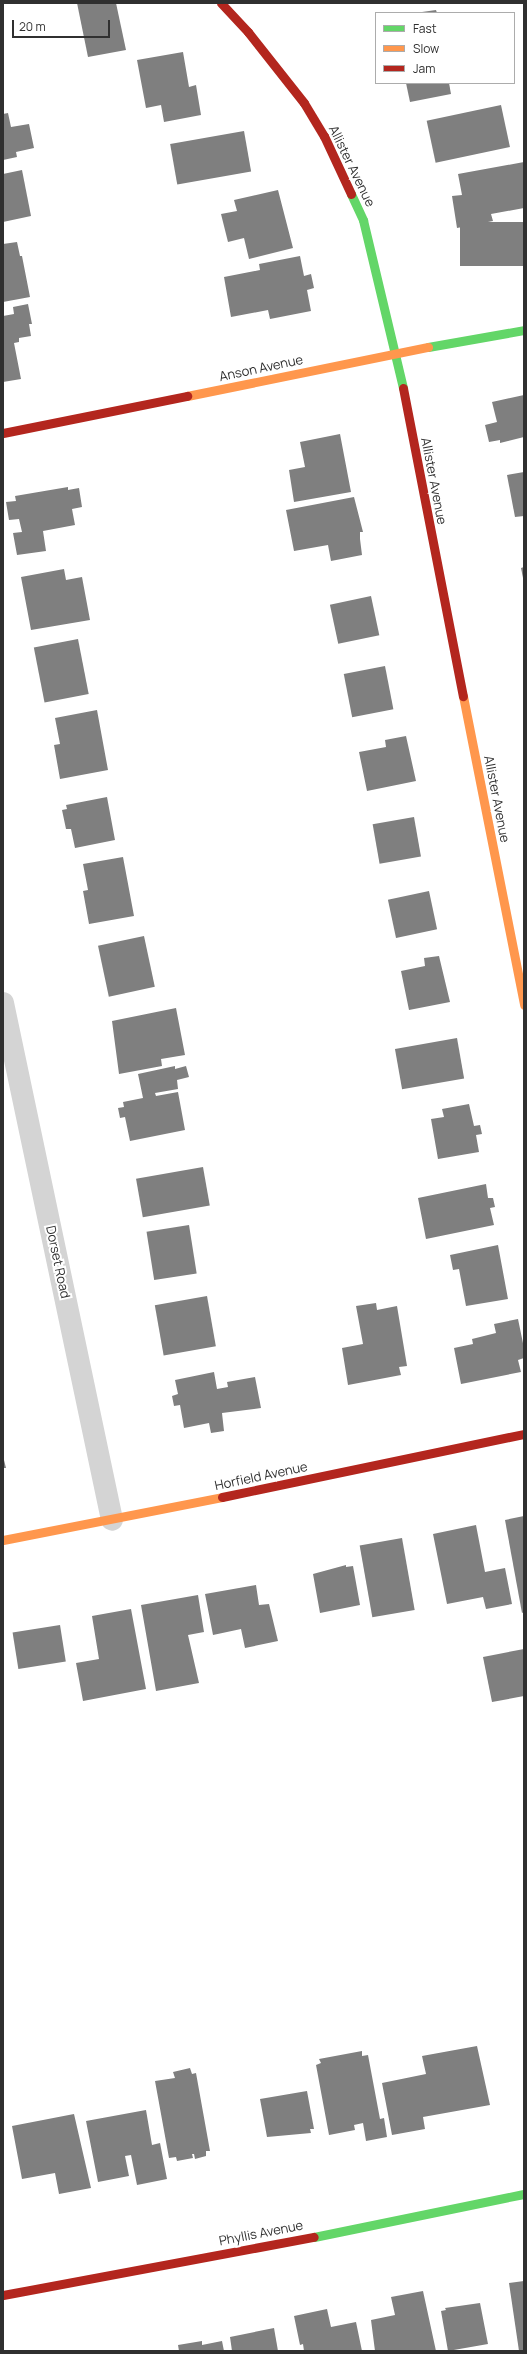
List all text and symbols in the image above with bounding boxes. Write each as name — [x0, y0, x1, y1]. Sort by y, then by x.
scale bar — [14, 12, 112, 38]
legend — [375, 12, 515, 84]
text: 20 m — [19, 18, 46, 35]
text: Fast — [413, 20, 437, 37]
text: Slow — [413, 40, 439, 57]
text: Jam — [413, 60, 435, 77]
street label: Allister Avenue — [326, 123, 378, 209]
street label: Anson Avenue — [218, 352, 304, 384]
street label: Allister Avenue — [418, 436, 450, 526]
street label: Allister Avenue — [481, 754, 513, 844]
street label: Dorset Road — [43, 1224, 73, 1300]
street label: Horfield Avenue — [213, 1459, 309, 1493]
street label: Phyllis Avenue — [218, 2217, 304, 2249]

